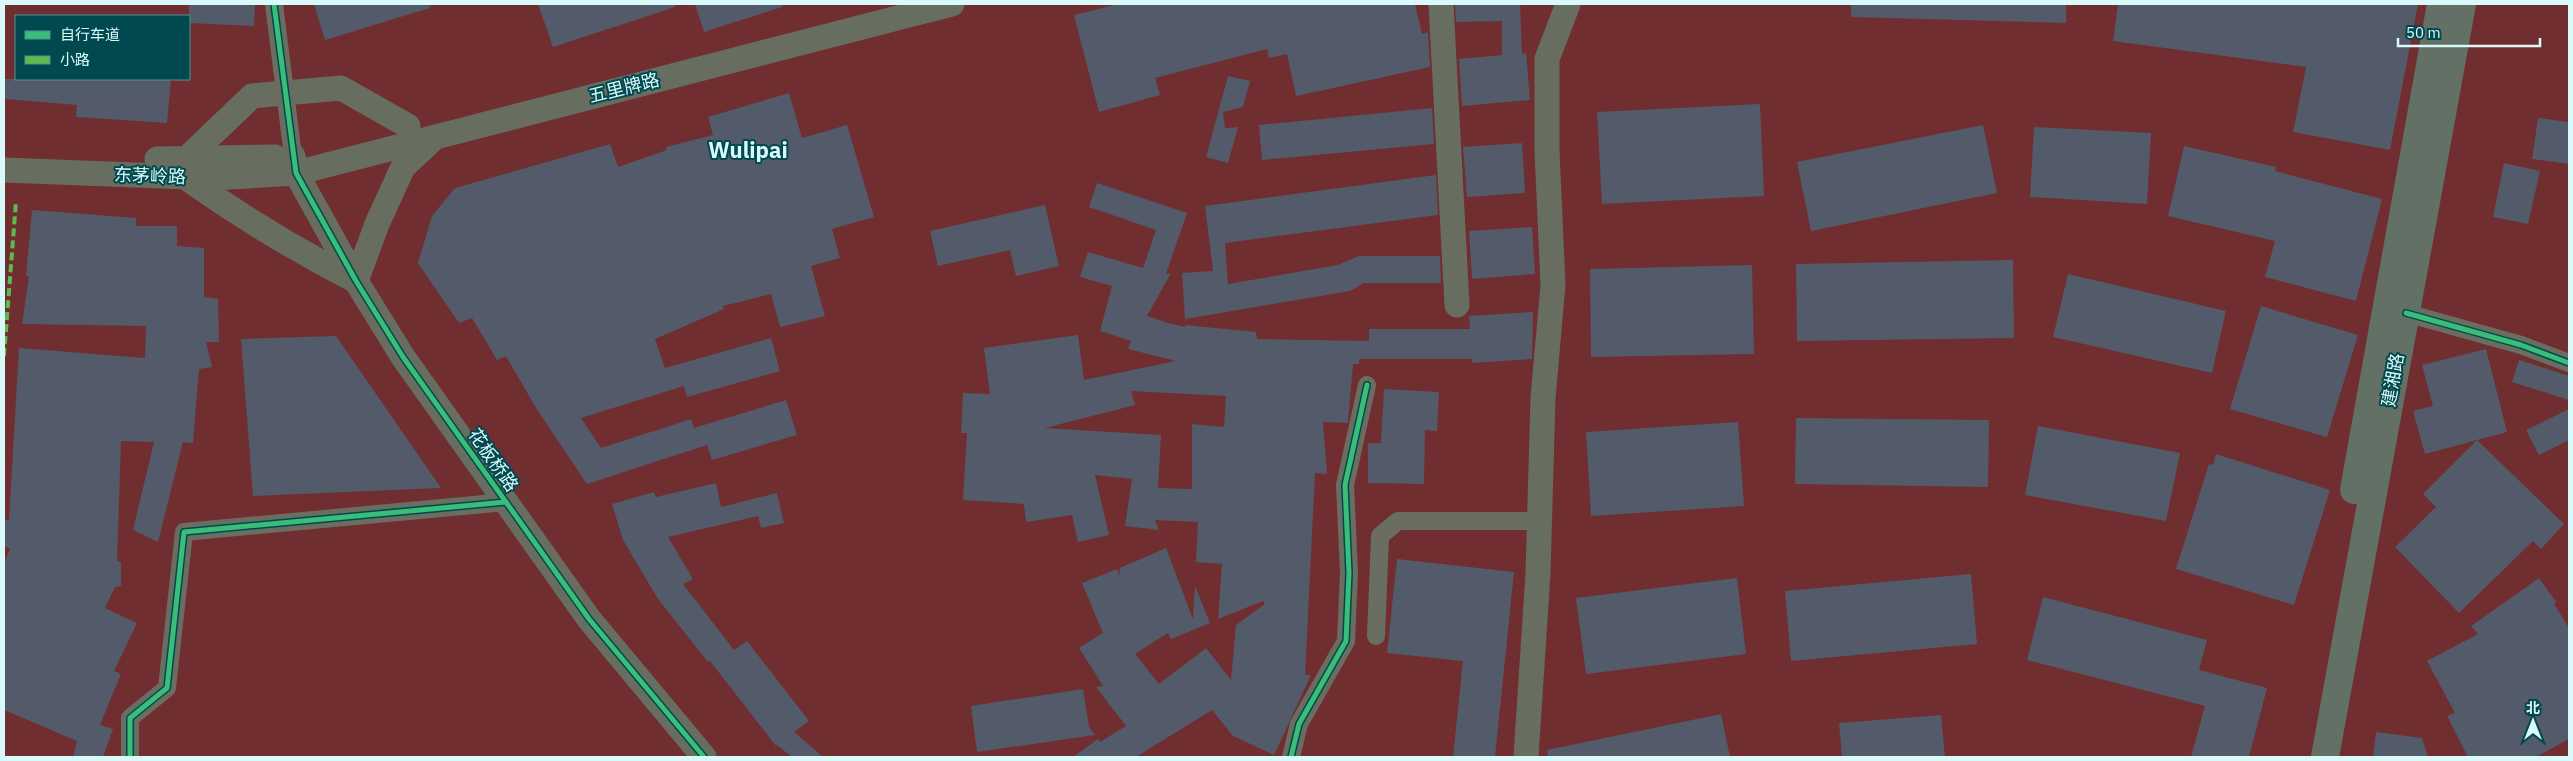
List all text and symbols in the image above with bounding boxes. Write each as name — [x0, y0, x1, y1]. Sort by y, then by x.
legend — [15, 15, 190, 80]
scale bar — [2398, 15, 2540, 47]
text: 50 m — [2406, 23, 2441, 42]
text: 自行车道 — [60, 25, 120, 44]
text: 小路 — [60, 50, 90, 69]
street label: 五里牌路 — [586, 68, 662, 107]
district label: Wulipai — [708, 135, 788, 164]
street label: 东茅岭路 — [114, 163, 186, 188]
street label: 建湘路 — [2376, 351, 2409, 408]
street label: 花板桥路 — [463, 424, 523, 496]
north arrow — [2508, 696, 2558, 746]
text: 北 — [2526, 699, 2540, 717]

